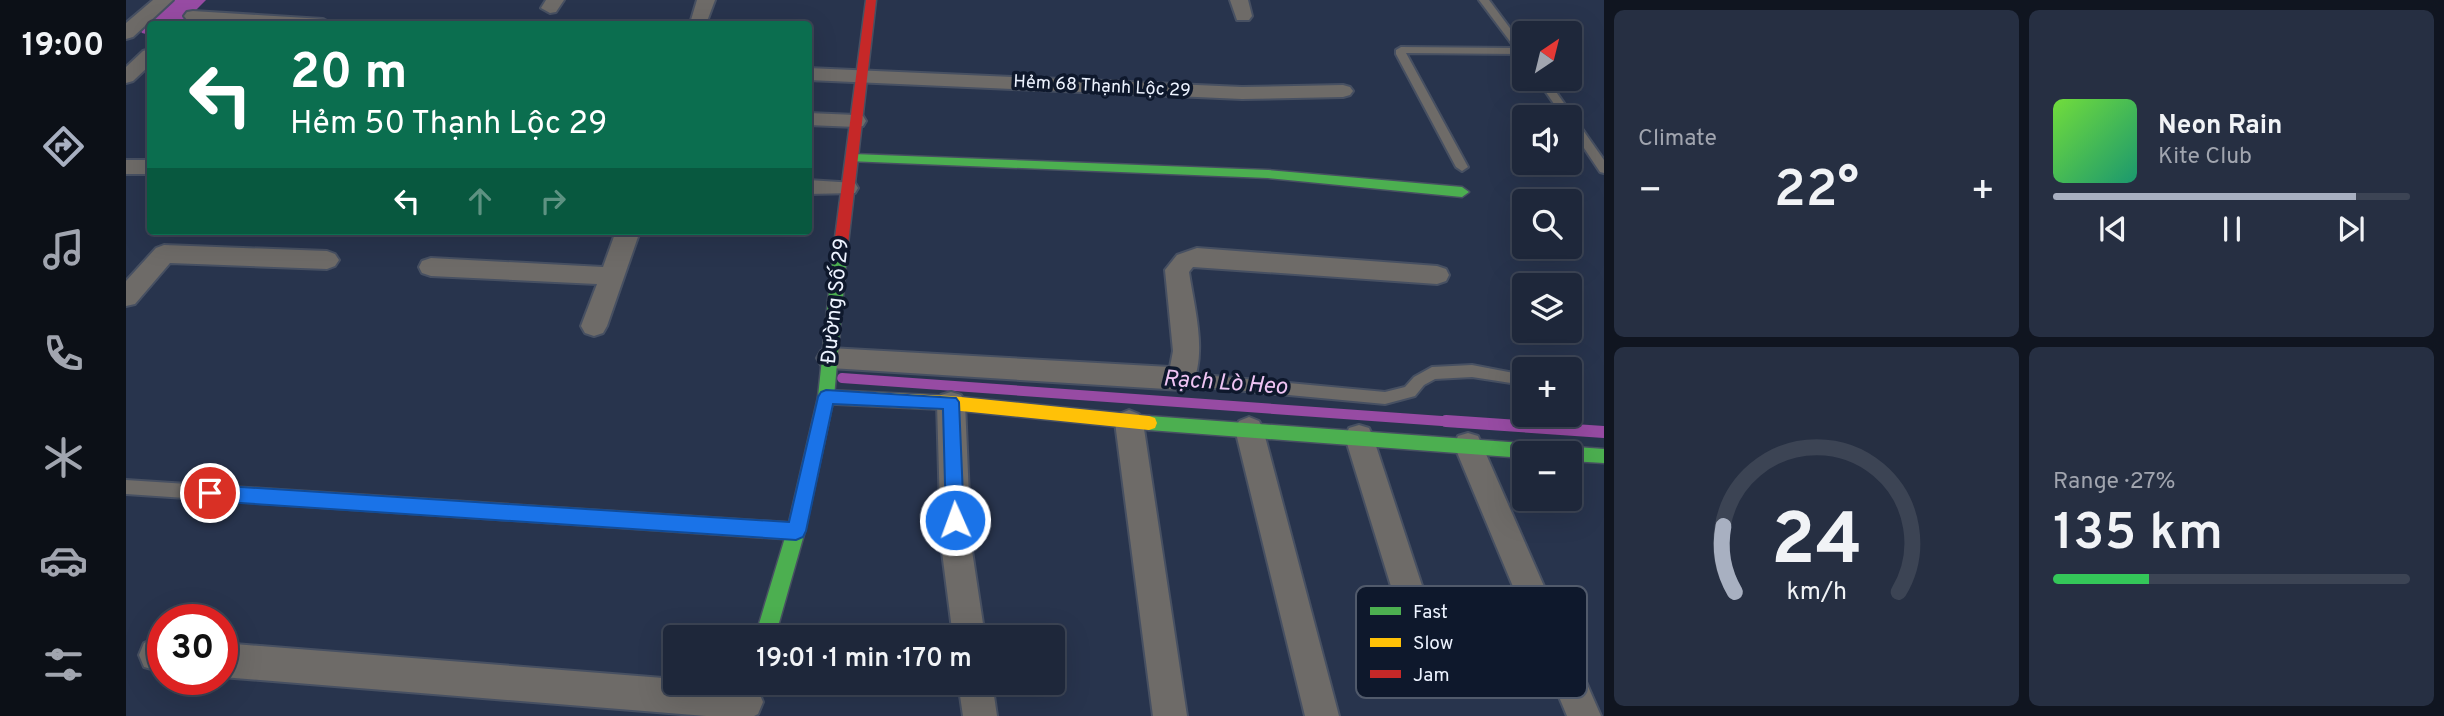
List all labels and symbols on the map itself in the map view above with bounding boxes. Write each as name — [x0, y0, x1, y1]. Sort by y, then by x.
north arrow — [1512, 21, 1582, 91]
street label: Hẻm 68 Thạnh Lộc 29 — [1013, 71, 1191, 103]
street label: Đường Số 29 — [816, 237, 856, 365]
water label: Rạch Lò Heo — [1162, 365, 1289, 403]
pin — [180, 463, 240, 523]
position arrow — [918, 483, 992, 557]
legend — [1356, 586, 1587, 698]
text: Fast — [1413, 601, 1448, 625]
speed limit sign: 30 — [147, 604, 238, 695]
text: Slow — [1413, 632, 1453, 656]
text: Jam — [1413, 664, 1450, 688]

